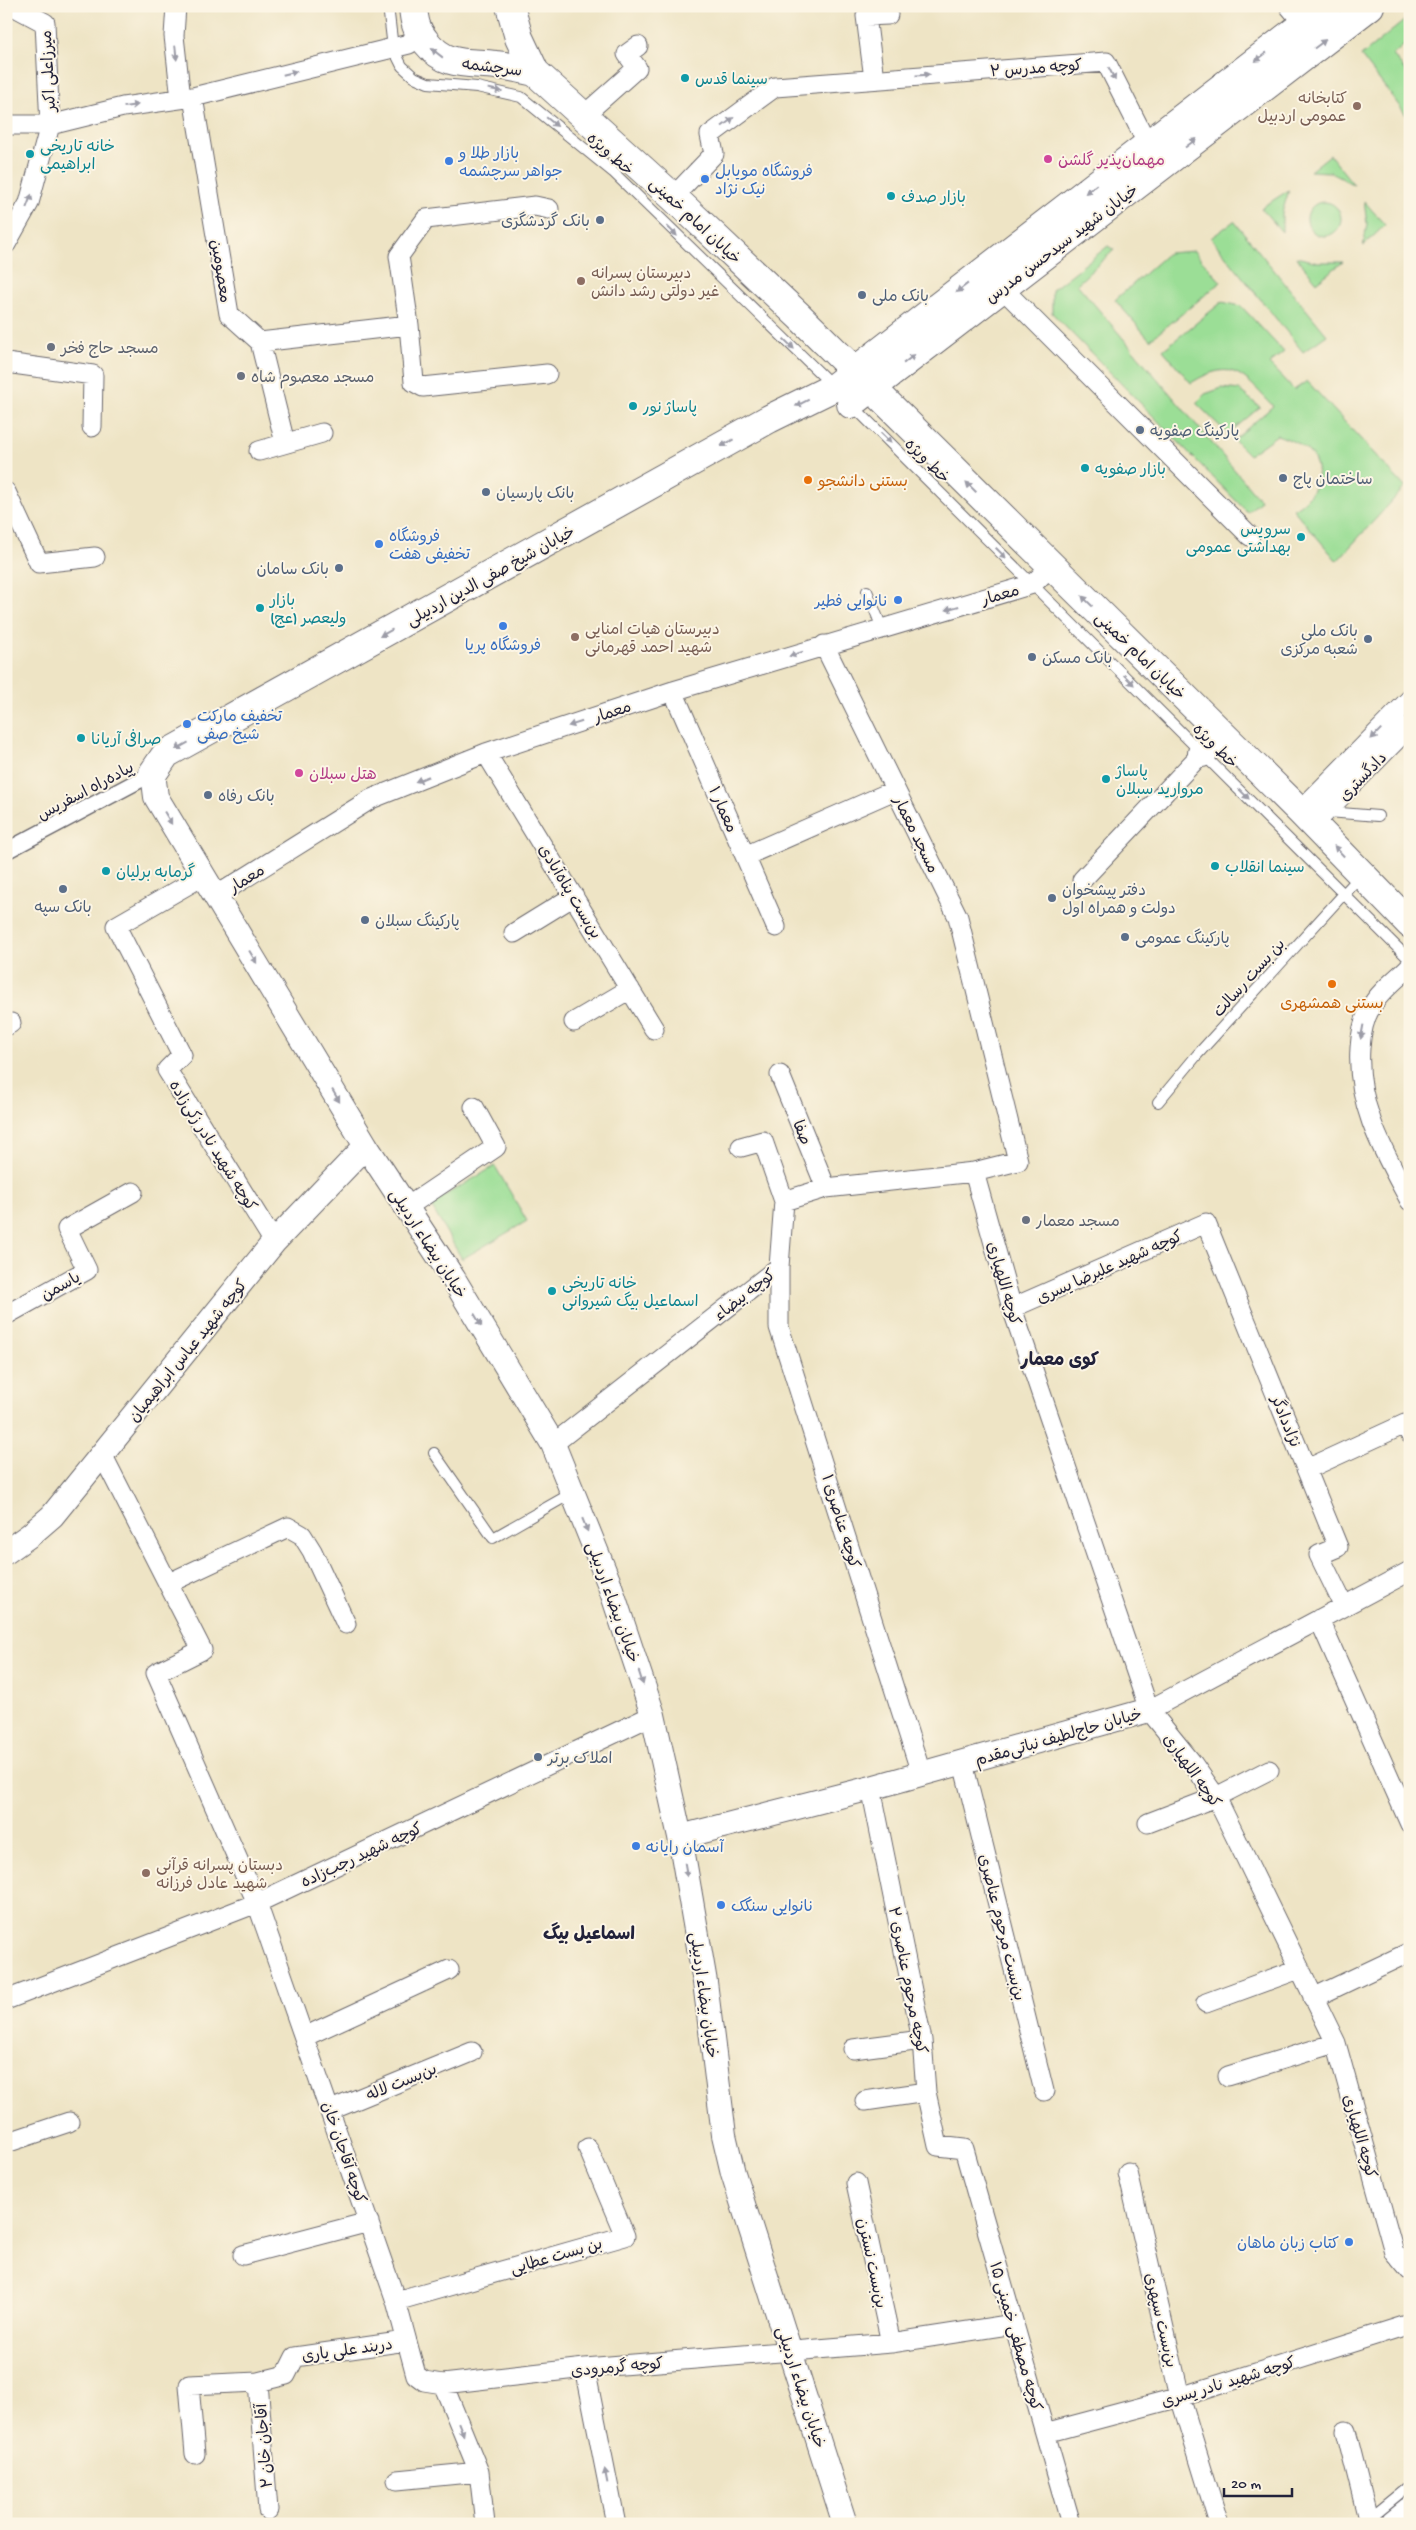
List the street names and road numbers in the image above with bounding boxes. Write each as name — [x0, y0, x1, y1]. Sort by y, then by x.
street label: میرزاعلی اکبر — [39, 29, 62, 114]
street label: سرچشمه — [460, 56, 523, 83]
street label: کوچه مدرس ۲ — [989, 58, 1083, 83]
street label: خط ویژه — [581, 130, 636, 181]
street label: خیابان امام خمینی — [644, 175, 743, 270]
street label: خیابان شهید سیدحسن مدرس — [983, 182, 1143, 309]
street label: معصومین — [204, 238, 233, 305]
street label: خط ویژه — [899, 436, 952, 489]
street label: خیابان شیخ صفی الدین اردبیلی — [404, 524, 579, 632]
street label: معمار — [979, 583, 1022, 612]
street label: خیابان امام خمینی — [1089, 610, 1188, 705]
street label: معمار — [591, 699, 634, 730]
street label: خط ویژه — [1187, 721, 1240, 774]
street label: دادگستری — [1334, 748, 1392, 807]
street label: پیاده‌راه اسفریس — [35, 760, 138, 826]
street label: معمار ۱ — [702, 784, 739, 836]
street label: مسجد معمار — [887, 793, 941, 877]
street label: بن‌بست پناه‌آبادی — [532, 842, 604, 943]
street label: معمار — [226, 863, 269, 900]
street label: بن بست رسالت — [1210, 936, 1291, 1022]
street label: کوچه شهید نادر زکی‌زاده — [163, 1078, 259, 1216]
street label: صفا — [786, 1118, 813, 1148]
street label: خیابان بیضاء اردبیلی — [383, 1186, 469, 1303]
street label: کوچه شهید علیرضا یسری — [1035, 1228, 1186, 1310]
street label: کوچه اللهیاری — [981, 1240, 1023, 1328]
street label: کوچه بیضاء — [712, 1267, 781, 1327]
street label: یاسمن — [39, 1270, 85, 1307]
street label: کوچه شهید عباس ابراهیمیان — [126, 1277, 253, 1427]
street label: نژاددادگر — [1264, 1391, 1305, 1451]
street label: کوچه عناصری ۱ — [815, 1473, 862, 1571]
street label: خیابان بیضاء اردبیلی — [580, 1540, 641, 1666]
street label: خیابان حاج‌لطیف نباتی‌مقدم — [973, 1706, 1145, 1772]
street label: کوچه اللهیاری — [1157, 1732, 1223, 1813]
street label: کوچه شهید رجب‌زاده — [299, 1821, 426, 1894]
street label: بن‌بست مرحوم عناصری — [972, 1853, 1027, 2003]
street label: کوچه مرحوم عناصری ۲ — [882, 1906, 929, 2056]
street label: خیابان بیضاء اردبیلی — [683, 1931, 720, 2060]
street label: بن‌بست لاله — [364, 2061, 440, 2107]
street label: کوچه اللهیاری — [1337, 2093, 1379, 2181]
street label: کوچه آقاجان خان — [315, 2099, 369, 2207]
street label: بن‌بست نسترن — [851, 2217, 888, 2311]
street label: بن بست عطایی — [509, 2236, 605, 2281]
street label: کوچه مصطفی خمینی ۱۵ — [983, 2260, 1044, 2414]
street label: بن‌بست سپهری — [1138, 2272, 1179, 2370]
street label: خیابان بیضاء اردبیلی — [770, 2325, 827, 2451]
street label: دربند علی یاری — [301, 2337, 394, 2368]
street label: کوچه گرمرودی — [570, 2353, 665, 2383]
street label: کوچه شهید نادر یسری — [1160, 2355, 1299, 2414]
street label: آقاجان خان ۲ — [253, 2402, 279, 2489]

